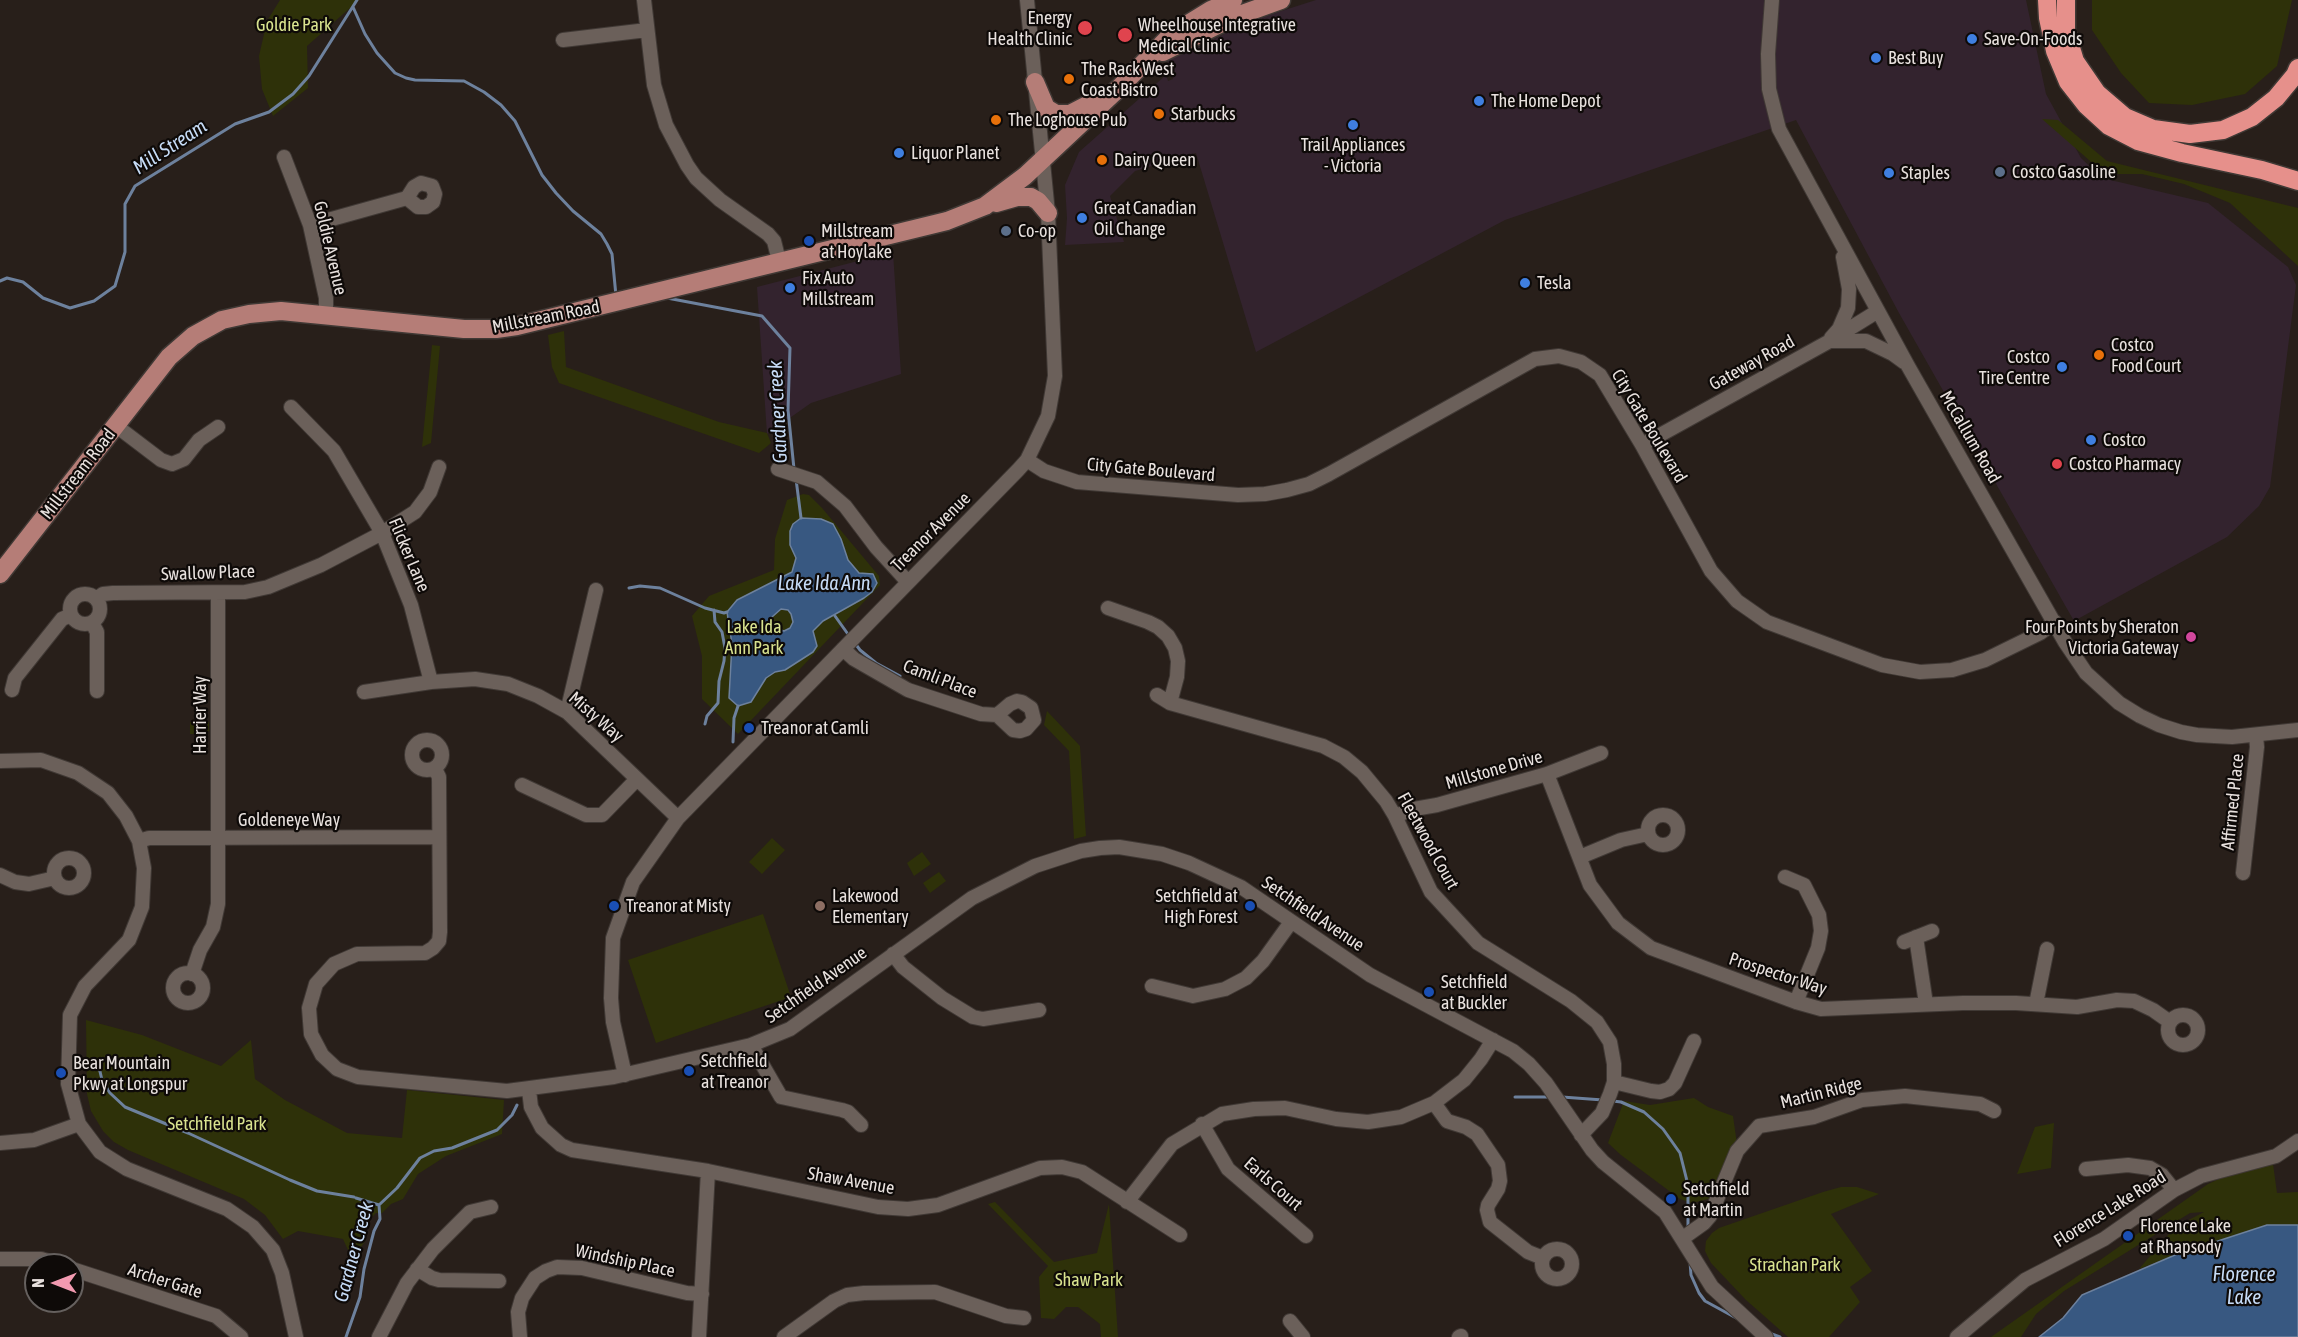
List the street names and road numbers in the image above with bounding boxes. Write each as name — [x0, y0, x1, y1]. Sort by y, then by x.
street label: Goldie Avenue — [309, 199, 351, 297]
street label: Millstream Road — [490, 296, 602, 338]
street label: Gateway Road — [1706, 331, 1798, 395]
street label: City Gate Boulevard — [1607, 365, 1691, 487]
street label: McCallum Road — [1935, 387, 2005, 487]
street label: Millstream Road — [36, 424, 120, 524]
street label: City Gate Boulevard — [1086, 454, 1216, 486]
street label: Treanor Avenue — [887, 488, 975, 576]
street label: Flicker Lane — [384, 515, 434, 595]
street label: Swallow Place — [161, 561, 255, 585]
street label: Camli Place — [900, 655, 980, 703]
street label: Harrier Way — [189, 676, 211, 754]
street label: Misty Way — [564, 687, 628, 747]
street label: Millstone Drive — [1443, 746, 1545, 794]
street label: Affirmed Place — [2217, 753, 2249, 851]
street label: Fleetwood Court — [1393, 789, 1463, 893]
street label: Goldeneye Way — [238, 809, 340, 831]
street label: Setchfield Avenue — [1258, 872, 1368, 956]
street label: Setchfield Avenue — [761, 942, 871, 1028]
street label: Prospector Way — [1726, 948, 1830, 1000]
street label: Martin Ridge — [1778, 1072, 1864, 1114]
street label: Earls Court — [1239, 1153, 1307, 1215]
street label: Shaw Avenue — [806, 1163, 896, 1199]
street label: Florence Lake Road — [2050, 1166, 2170, 1252]
street label: Windship Place — [573, 1240, 677, 1282]
street label: Archer Gate — [125, 1259, 205, 1303]

